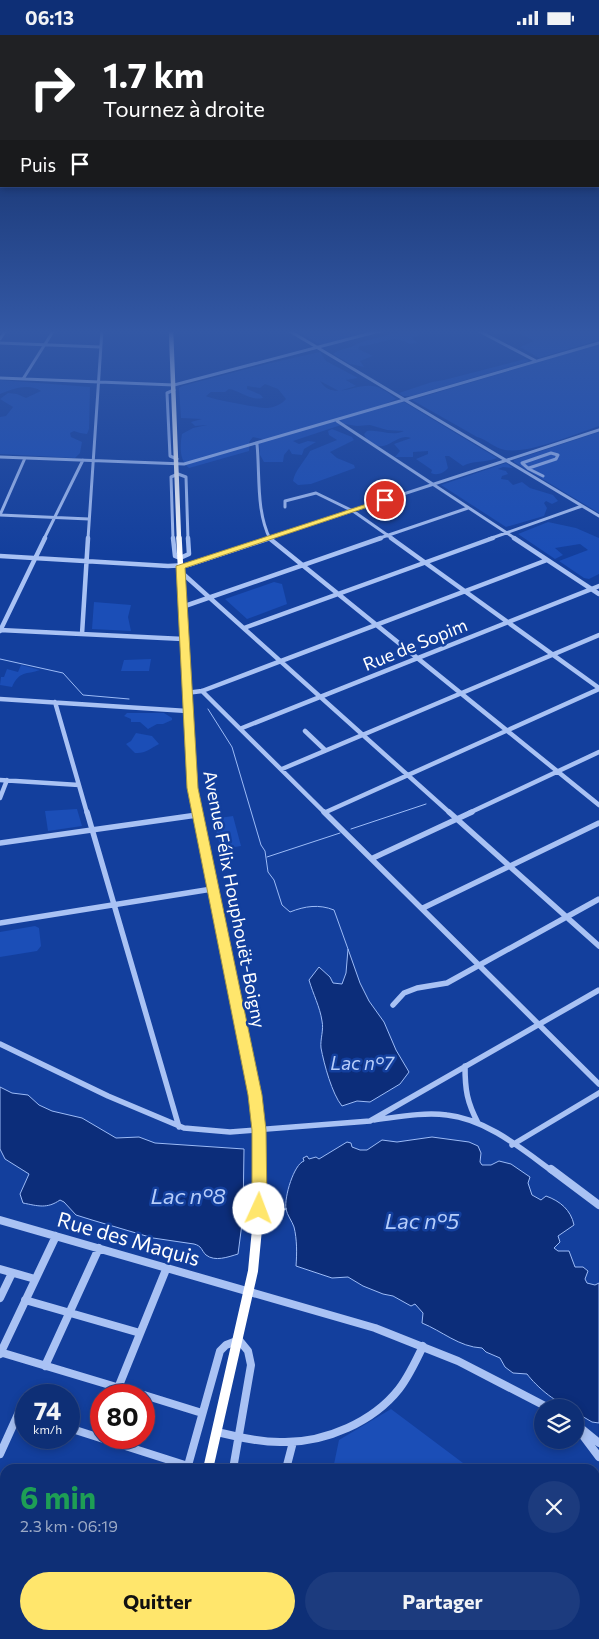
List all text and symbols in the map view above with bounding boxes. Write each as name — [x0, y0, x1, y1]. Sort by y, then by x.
text: 06:13 — [25, 6, 74, 29]
text: 1.7 km — [103, 52, 204, 95]
icon: right — [20, 55, 85, 120]
text: Tournez à droite — [103, 95, 265, 122]
icon: arrive — [66, 150, 94, 178]
text: Puis — [20, 153, 56, 176]
pin — [364, 479, 406, 521]
icon: arrive — [371, 486, 399, 514]
street label: Rue de Sopim — [360, 613, 470, 675]
street label: Avenue Félix Houphouët-Boigny — [199, 768, 271, 1030]
water label: Lac n°7 — [330, 1051, 396, 1074]
water label: Lac n°8 — [150, 1182, 226, 1209]
position arrow — [232, 1182, 284, 1234]
street label: Rue des Maquis — [55, 1206, 203, 1270]
water label: Lac n°5 — [385, 1207, 460, 1234]
speed limit sign: 80 — [90, 1384, 155, 1449]
text: 74 — [34, 1395, 61, 1425]
map controls — [534, 1399, 584, 1449]
button: layers — [534, 1399, 584, 1449]
text: km/h — [33, 1422, 62, 1436]
text: 6 min — [20, 1478, 96, 1515]
button: close — [528, 1481, 580, 1533]
text: 2.3 km · 06:19 — [20, 1516, 118, 1535]
button: Quitter — [20, 1572, 295, 1630]
button: Partager — [305, 1572, 580, 1630]

